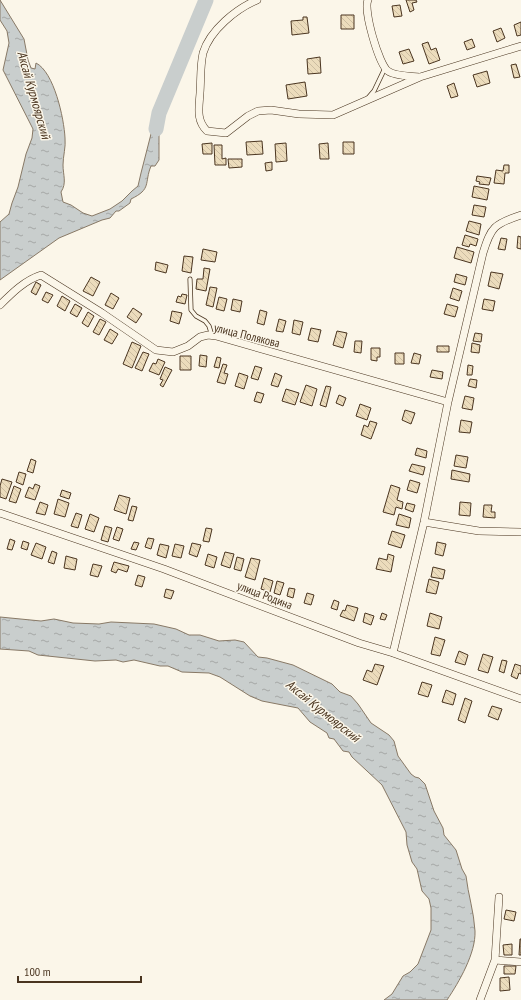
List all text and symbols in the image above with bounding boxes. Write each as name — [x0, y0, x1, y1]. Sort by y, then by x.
water label: Аксай Курмоярский — [13, 49, 55, 142]
street label: улица Полякова — [212, 320, 282, 350]
street label: улица Родина — [235, 578, 295, 612]
water label: Аксай Курмоярский — [283, 676, 364, 747]
scale bar — [18, 958, 141, 984]
text: 100 m — [24, 964, 51, 979]

